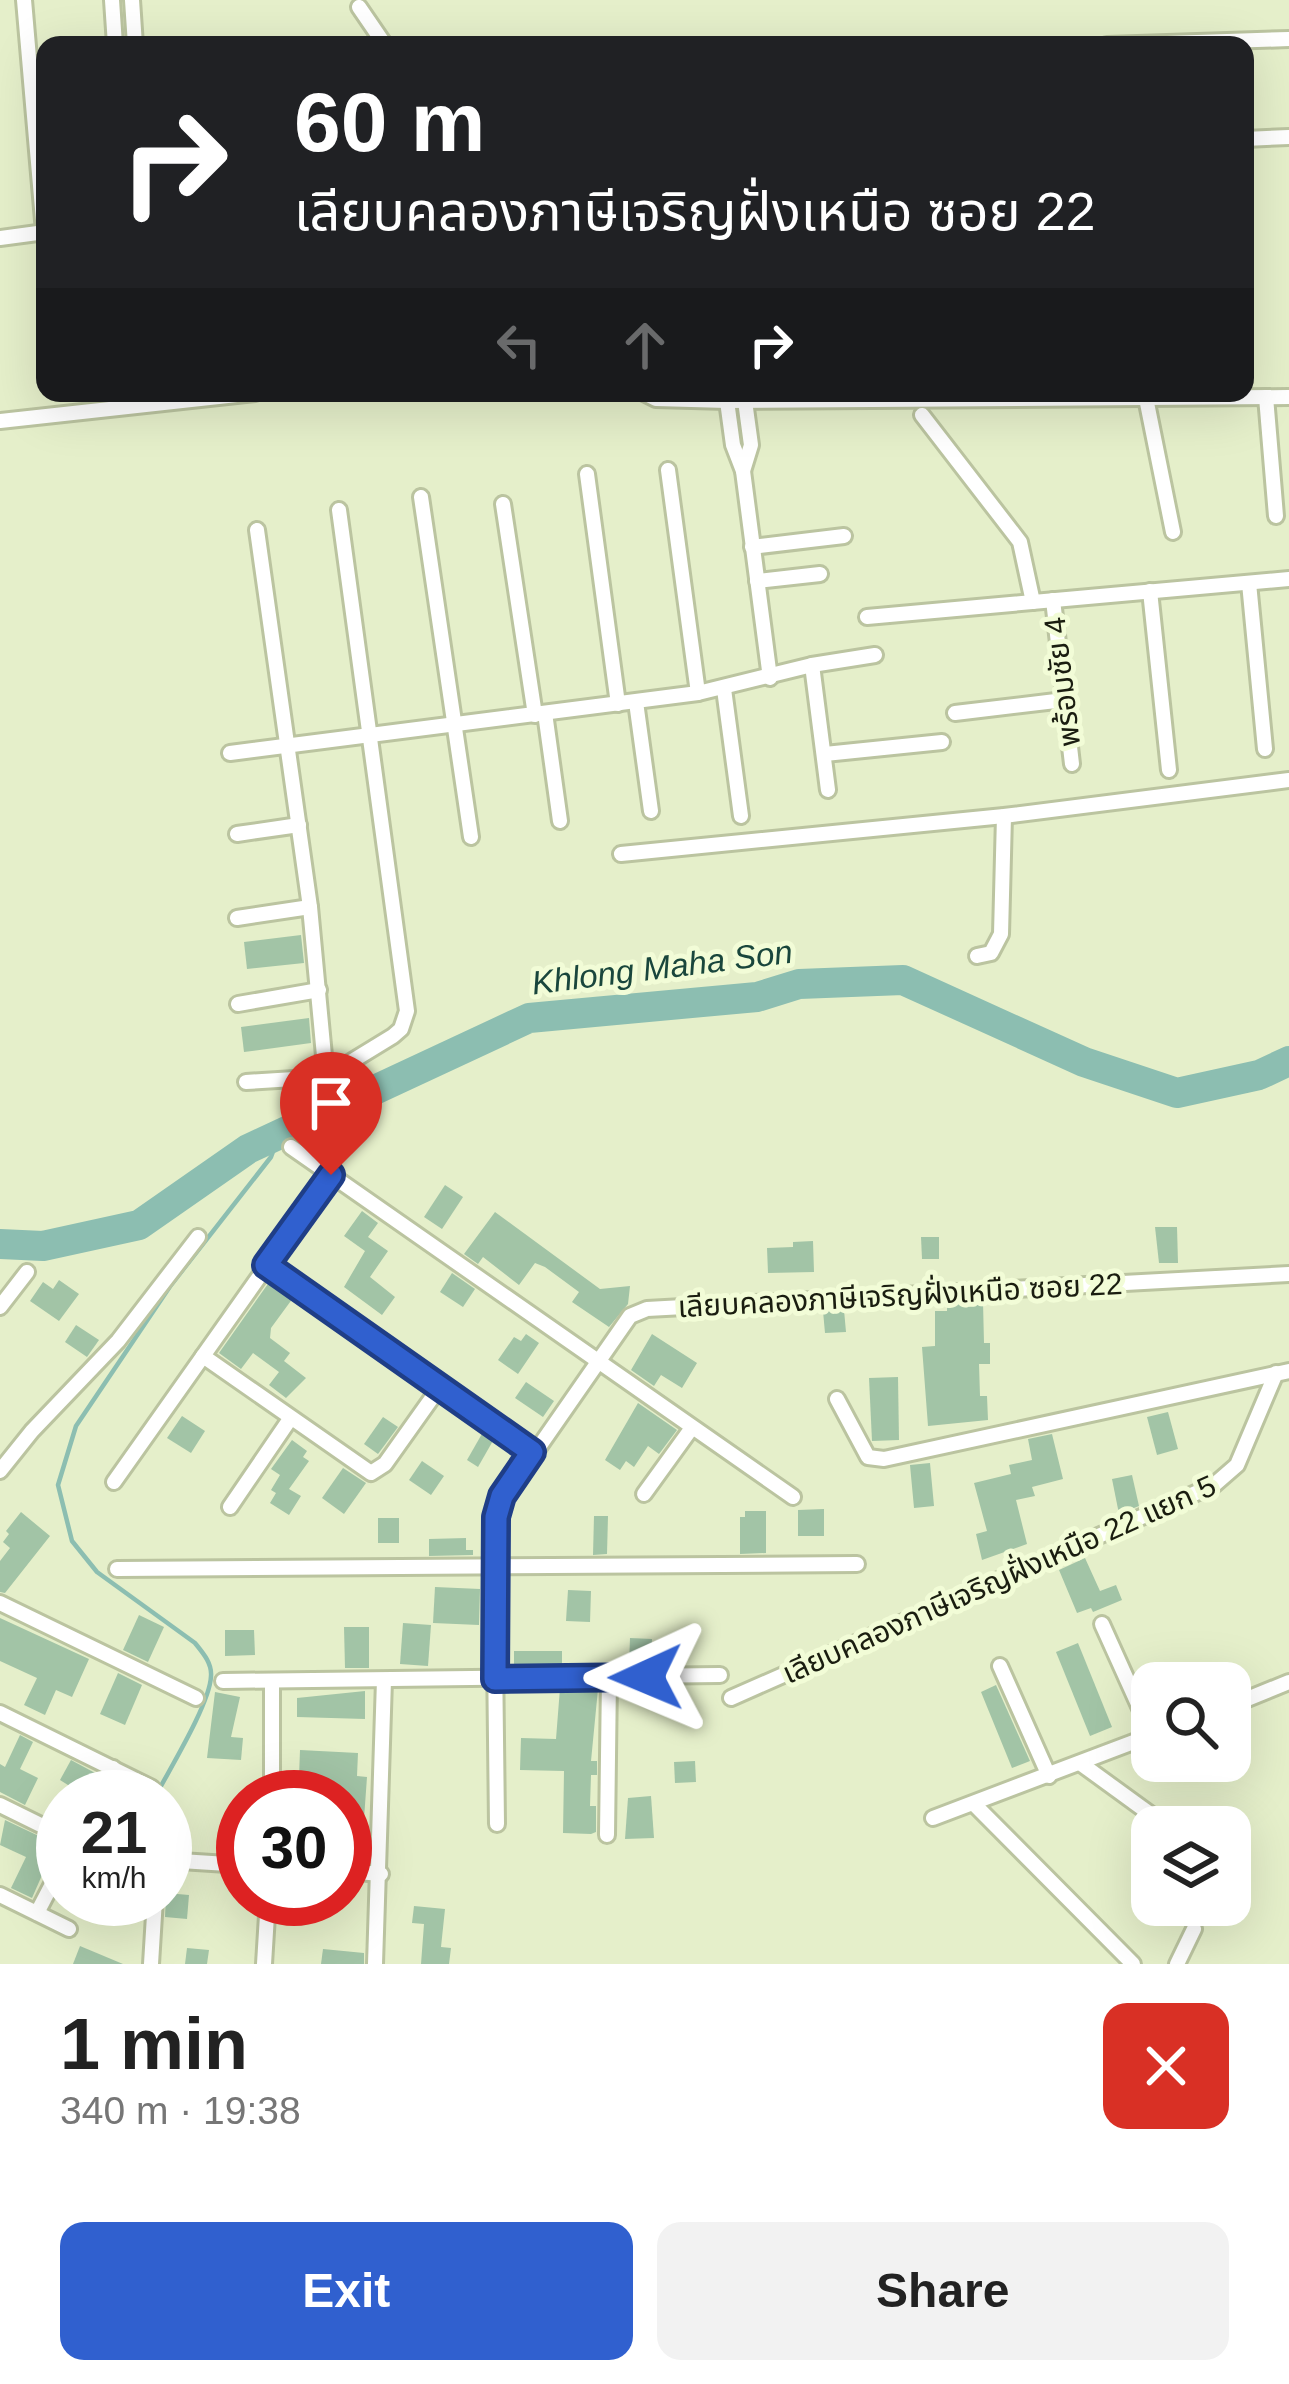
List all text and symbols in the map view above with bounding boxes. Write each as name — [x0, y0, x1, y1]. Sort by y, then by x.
text: 60 m — [294, 75, 485, 169]
icon: right — [96, 84, 252, 240]
text: เลียบคลองภาษีเจริญฝั่งเหนือ ซอย 22 — [294, 181, 1096, 241]
icon: left — [486, 312, 552, 378]
icon: ahead — [612, 312, 678, 378]
icon: right — [738, 312, 804, 378]
street label: พร้อมชัย 4 — [1038, 615, 1086, 749]
water label: Khlong Maha Son — [530, 933, 794, 1001]
pin — [280, 1052, 382, 1175]
icon: arrive — [298, 1070, 364, 1136]
street label: เลียบคลองภาษีเจริญฝั่งเหนือ ซอย 22 — [677, 1264, 1123, 1323]
street label: เลียบคลองภาษีเจริญฝั่งเหนือ 22 แยก 5 — [776, 1466, 1221, 1690]
position arrow — [583, 1614, 709, 1740]
map controls — [1131, 1662, 1251, 1926]
button: search — [1131, 1662, 1251, 1782]
speed limit sign: 30 — [216, 1770, 372, 1926]
text: 21 — [81, 1799, 147, 1866]
button: layers — [1131, 1806, 1251, 1926]
text: km/h — [81, 1861, 147, 1894]
button: close — [1103, 2003, 1229, 2129]
text: 1 min — [60, 2004, 248, 2084]
text: 340 m · 19:38 — [60, 2089, 301, 2132]
button: Exit — [60, 2222, 633, 2360]
button: Share — [657, 2222, 1229, 2360]

